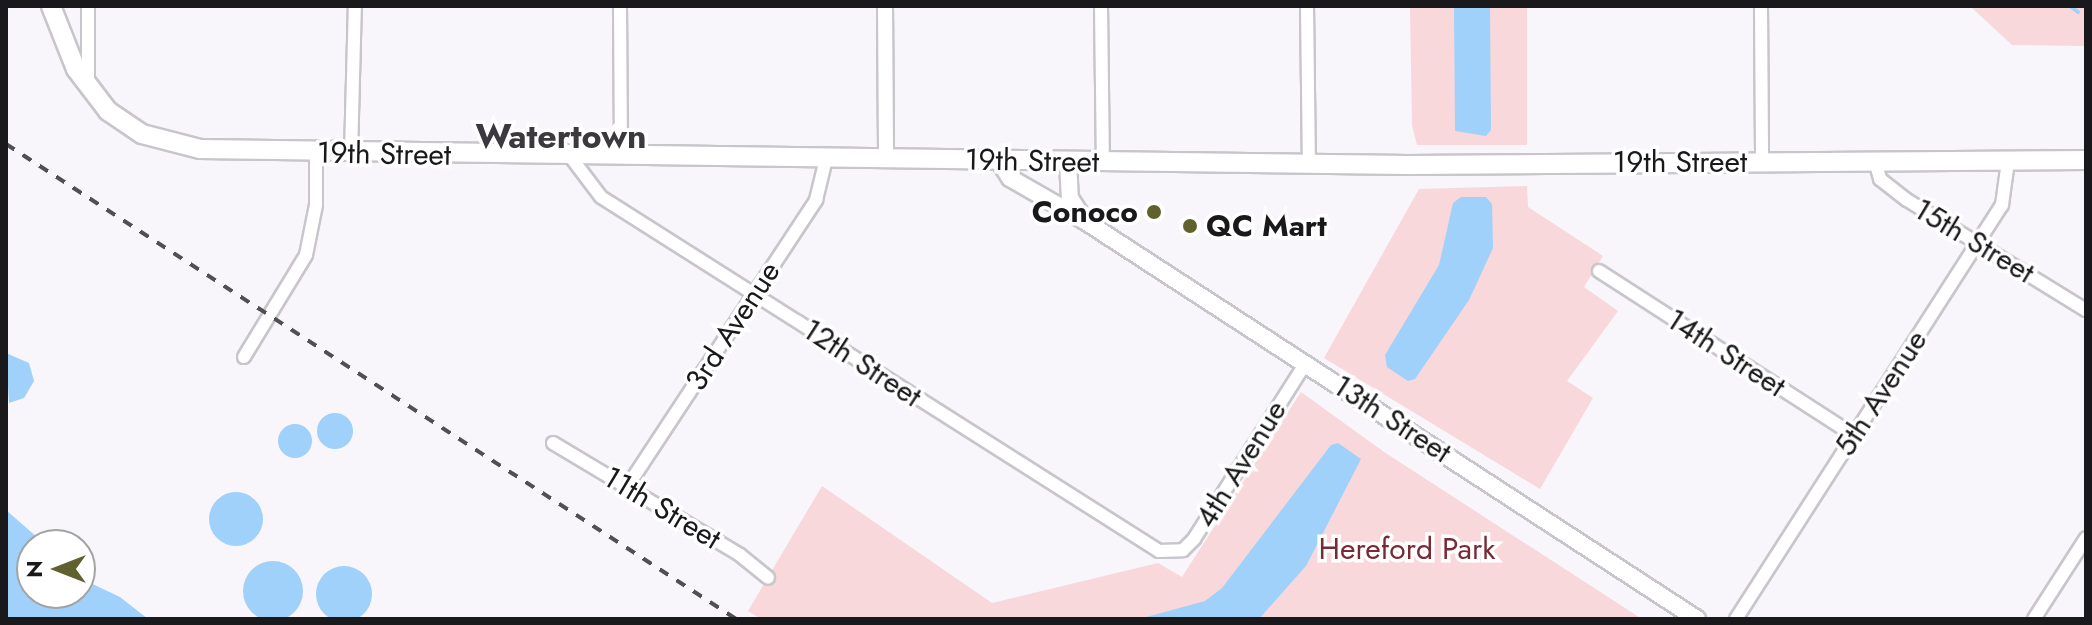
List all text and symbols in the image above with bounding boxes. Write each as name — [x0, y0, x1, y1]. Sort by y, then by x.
district label: Watertown — [475, 117, 647, 157]
street label: 19th Street — [317, 135, 451, 173]
street label: 19th Street — [965, 142, 1099, 180]
street label: 19th Street — [1613, 144, 1747, 180]
street label: 15th Street — [1907, 191, 2041, 291]
place label: Conoco — [1032, 194, 1138, 230]
marker: Conoco — [1145, 203, 1163, 221]
place label: QC Mart — [1206, 208, 1327, 244]
marker: QC Mart — [1181, 217, 1199, 235]
street label: 3rd Avenue — [678, 255, 788, 397]
street label: 14th Street — [1660, 301, 1792, 405]
street label: 12th Street — [796, 311, 928, 415]
street label: 5th Avenue — [1827, 324, 1935, 462]
street label: 13th Street — [1326, 368, 1458, 470]
street label: 4th Avenue — [1188, 394, 1294, 534]
street label: 11th Street — [597, 459, 727, 557]
north arrow — [16, 529, 96, 609]
park label: Hereford Park — [1319, 531, 1495, 567]
text: N — [18, 560, 50, 578]

